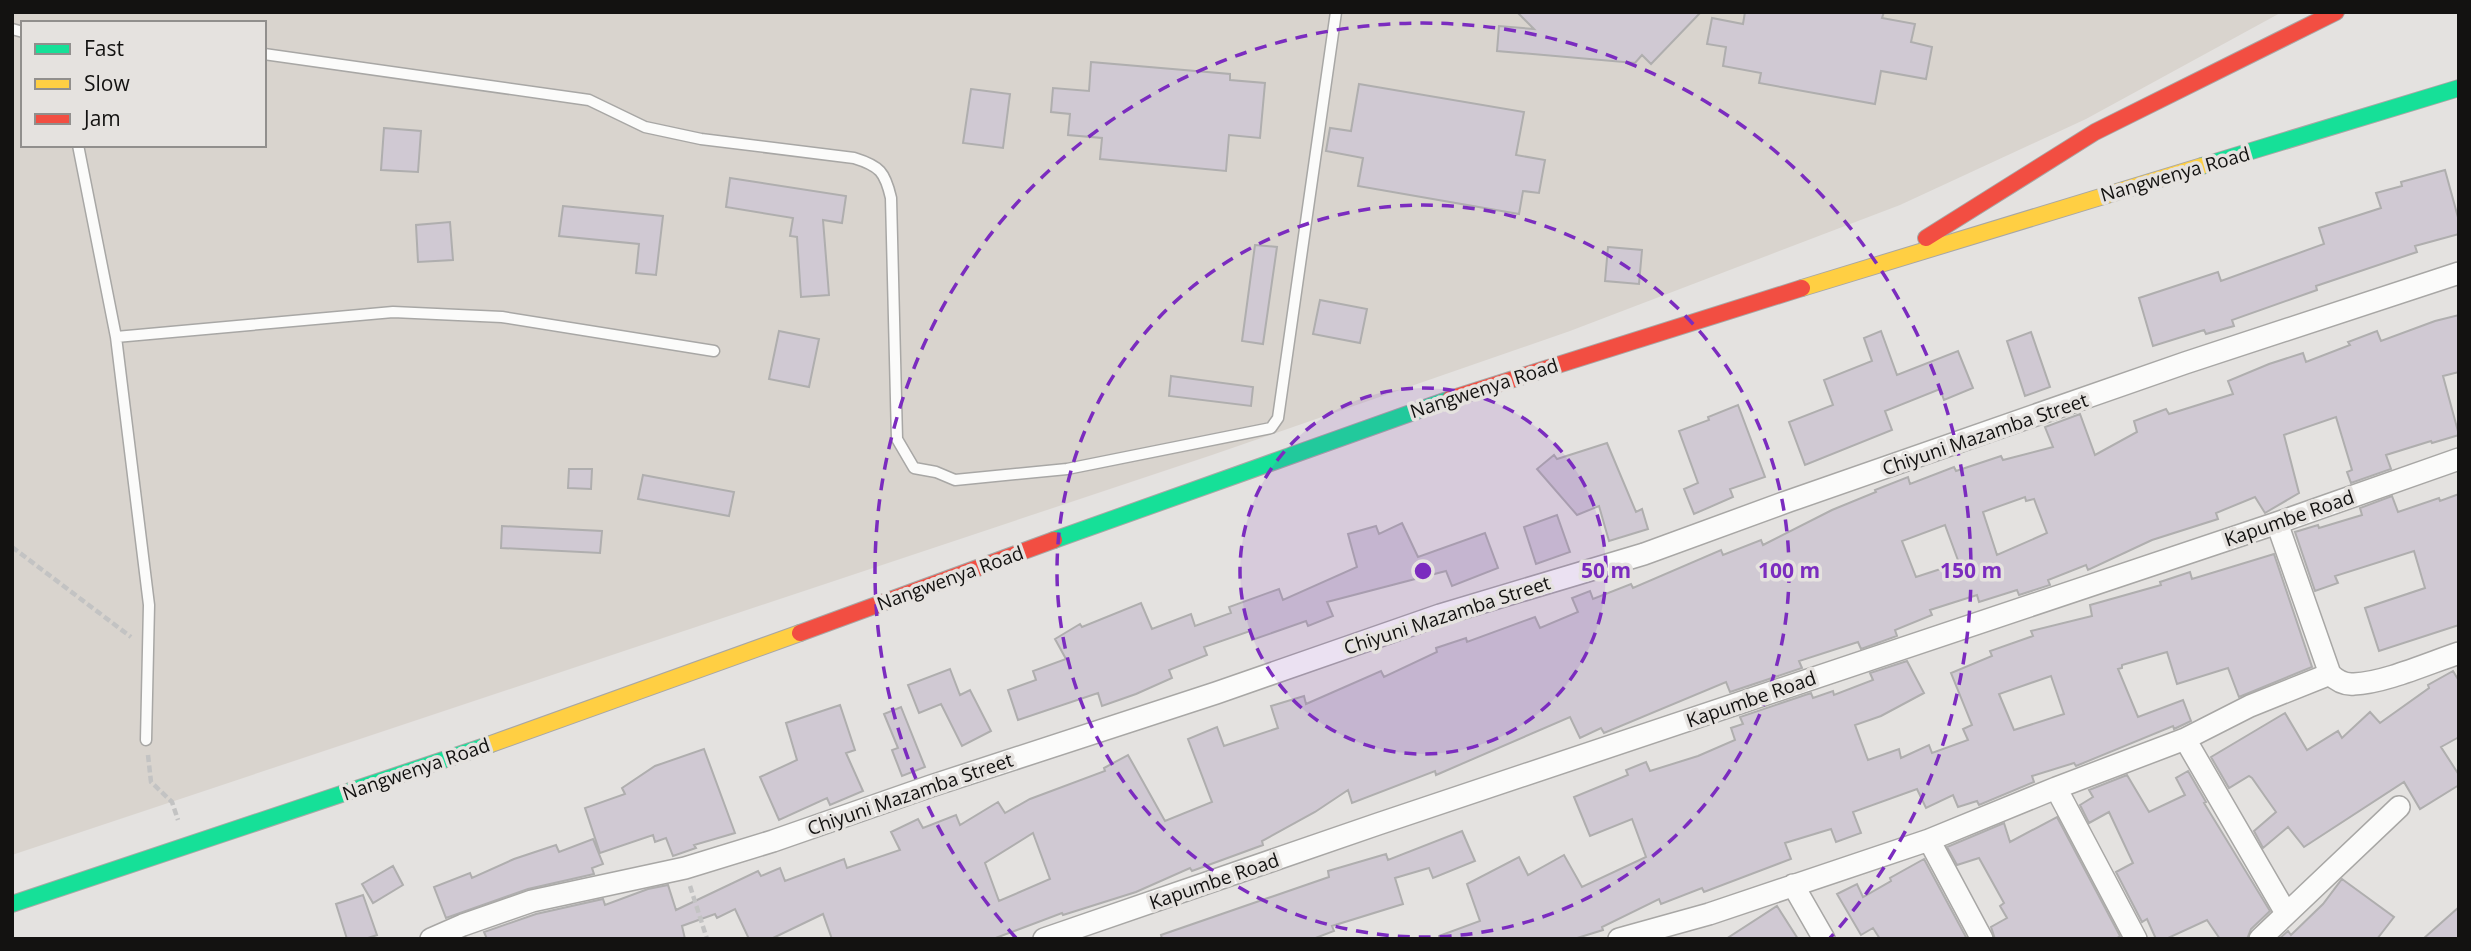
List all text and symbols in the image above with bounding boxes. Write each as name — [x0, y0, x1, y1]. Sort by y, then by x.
legend — [21, 21, 266, 147]
text: Fast — [84, 34, 124, 62]
text: Slow — [84, 69, 130, 97]
text: Jam — [82, 104, 121, 132]
street label: Nangwenya Road — [2097, 140, 2253, 208]
street label: Nangwenya Road — [1407, 352, 1561, 424]
street label: Chiyuni Mazamba Street — [1879, 386, 2091, 481]
street label: Kapumbe Road — [2221, 484, 2357, 552]
street label: Nangwenya Road — [873, 539, 1027, 617]
text: 50 m — [1581, 556, 1631, 584]
text: 100 m — [1758, 556, 1820, 584]
text: 150 m — [1940, 556, 2002, 584]
centre of rings — [1411, 559, 1435, 583]
street label: Chiyuni Mazamba Street — [1340, 569, 1554, 661]
street label: Kapumbe Road — [1683, 665, 1819, 733]
street label: Nangwenya Road — [339, 732, 493, 806]
street label: Chiyuni Mazamba Street — [804, 746, 1016, 841]
street label: Kapumbe Road — [1146, 847, 1282, 915]

